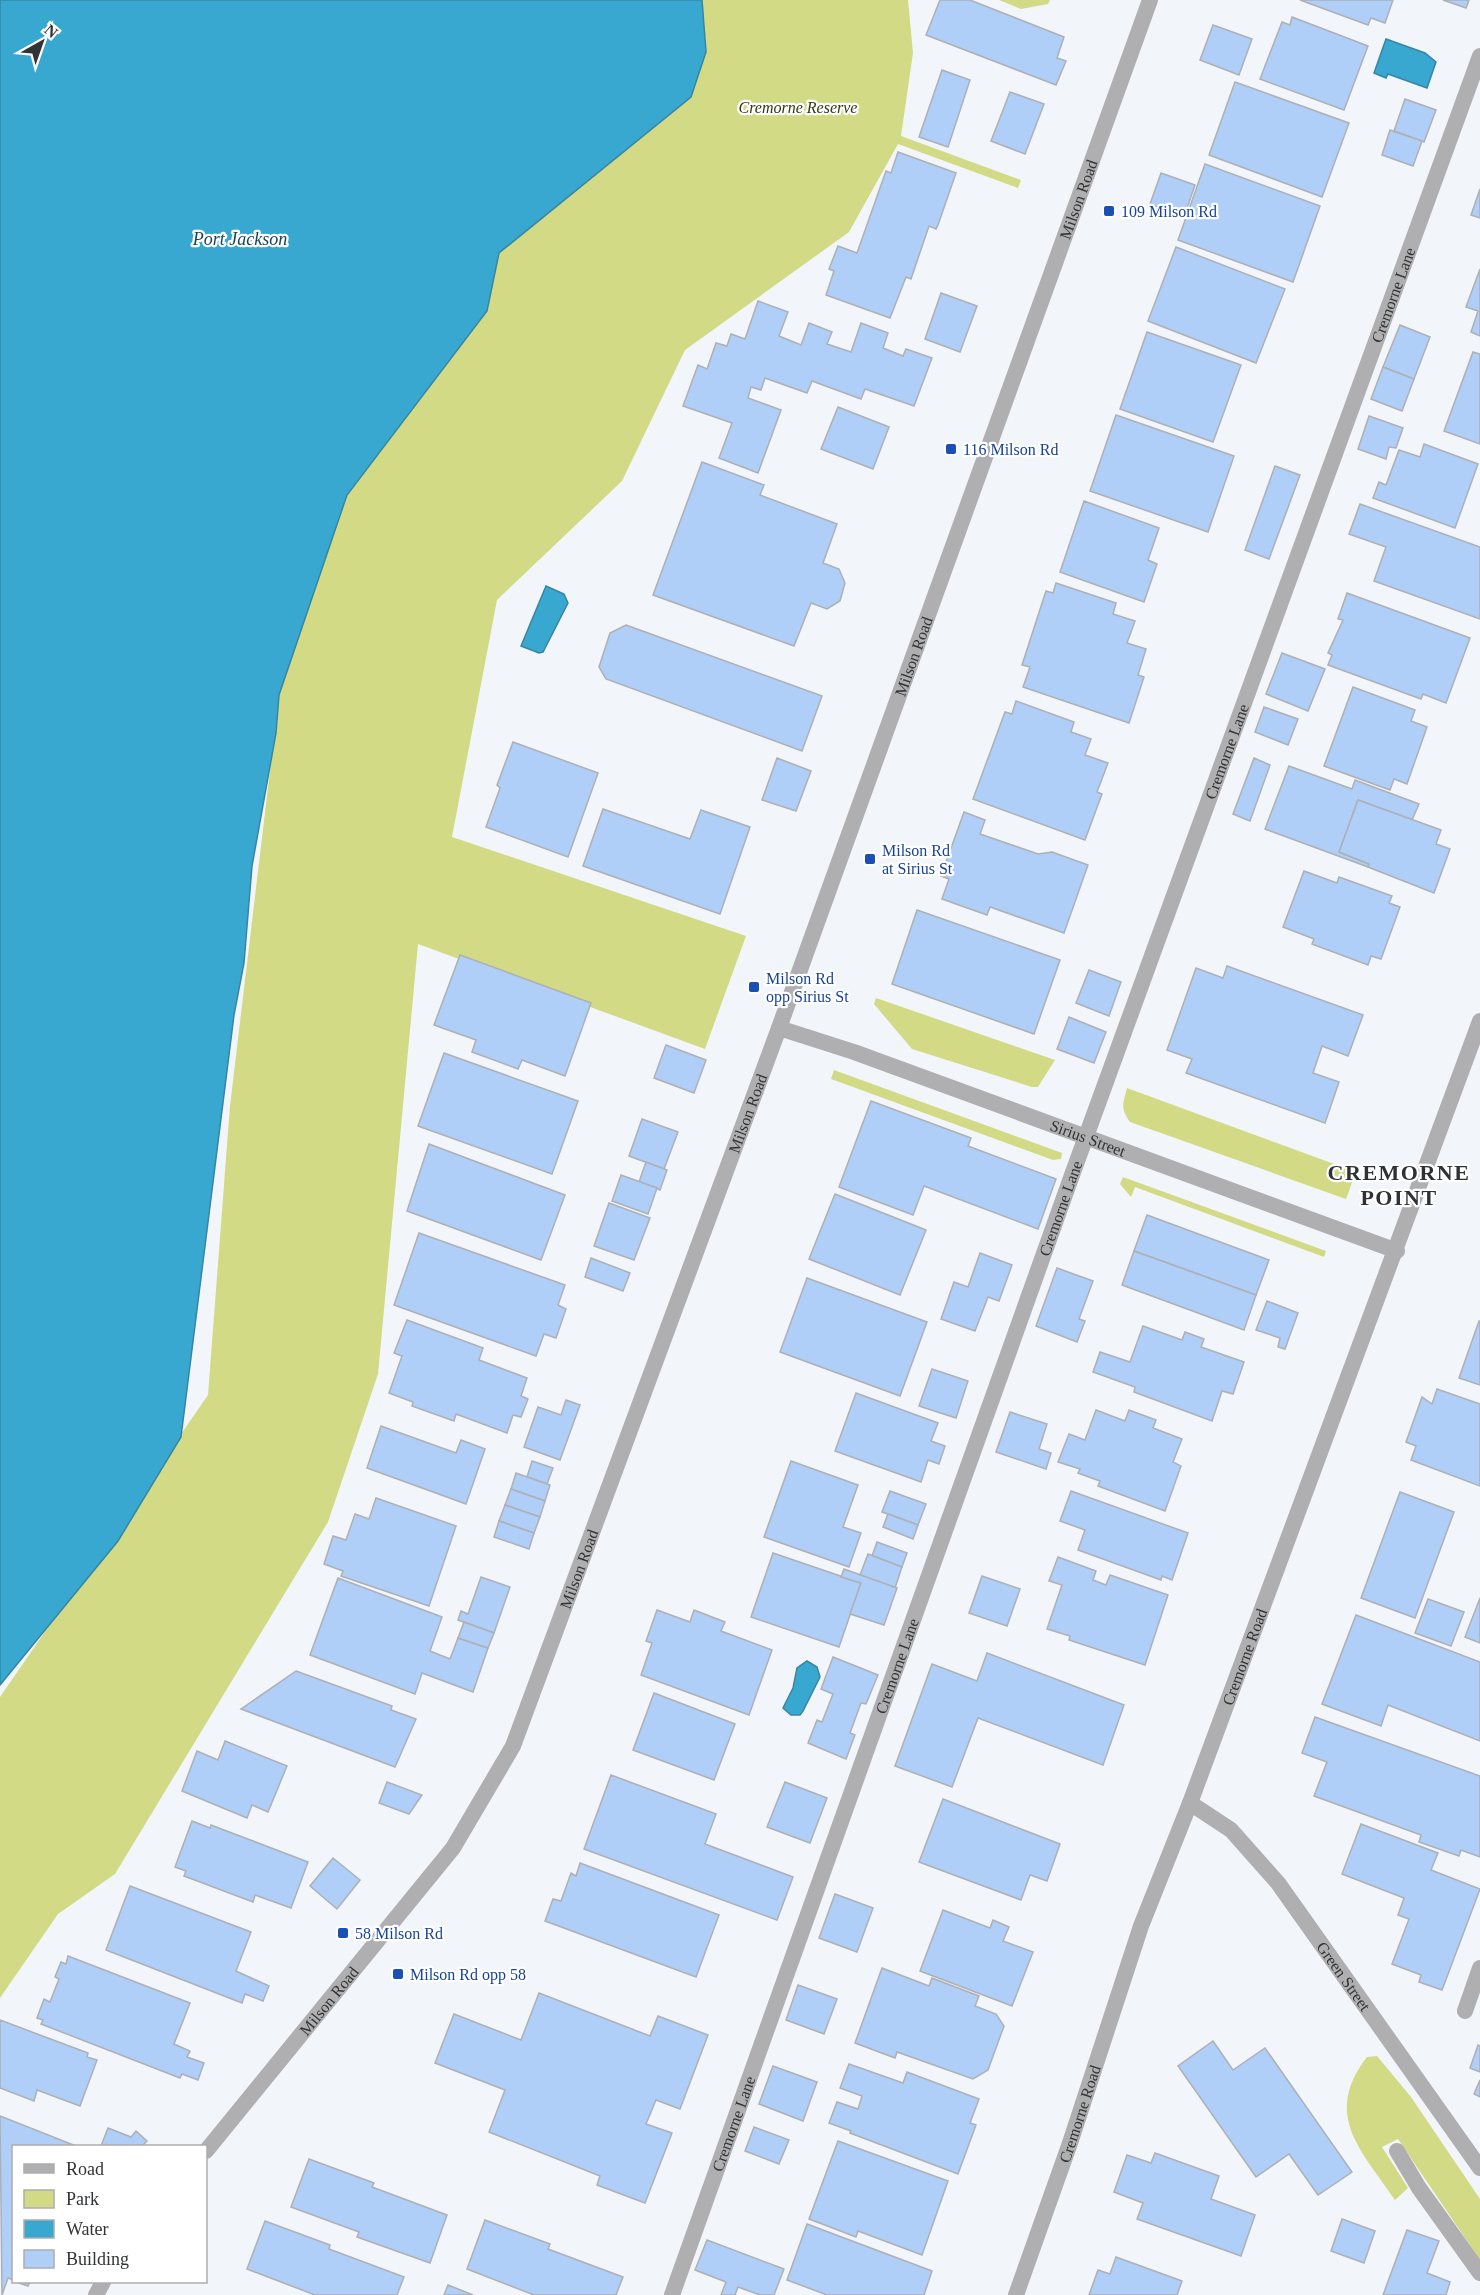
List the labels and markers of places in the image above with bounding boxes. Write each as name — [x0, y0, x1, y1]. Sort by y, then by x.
place label: 109 Milson Rd — [1121, 203, 1217, 220]
marker: 109 Milson Rd — [1102, 204, 1116, 218]
place label: 116 Milson Rd — [963, 441, 1058, 458]
marker: 116 Milson Rd — [944, 442, 958, 456]
place label: Milson Rd at Sirius St — [882, 842, 953, 877]
marker: Milson Rd at Sirius St — [863, 852, 877, 866]
place label: Milson Rd opp Sirius St — [766, 970, 849, 1006]
marker: Milson Rd opp Sirius St — [747, 980, 761, 994]
place label: 58 Milson Rd — [355, 1925, 443, 1942]
marker: 58 Milson Rd — [336, 1926, 350, 1940]
place label: Milson Rd opp 58 — [410, 1966, 526, 1984]
marker: Milson Rd opp 58 — [391, 1967, 405, 1981]

